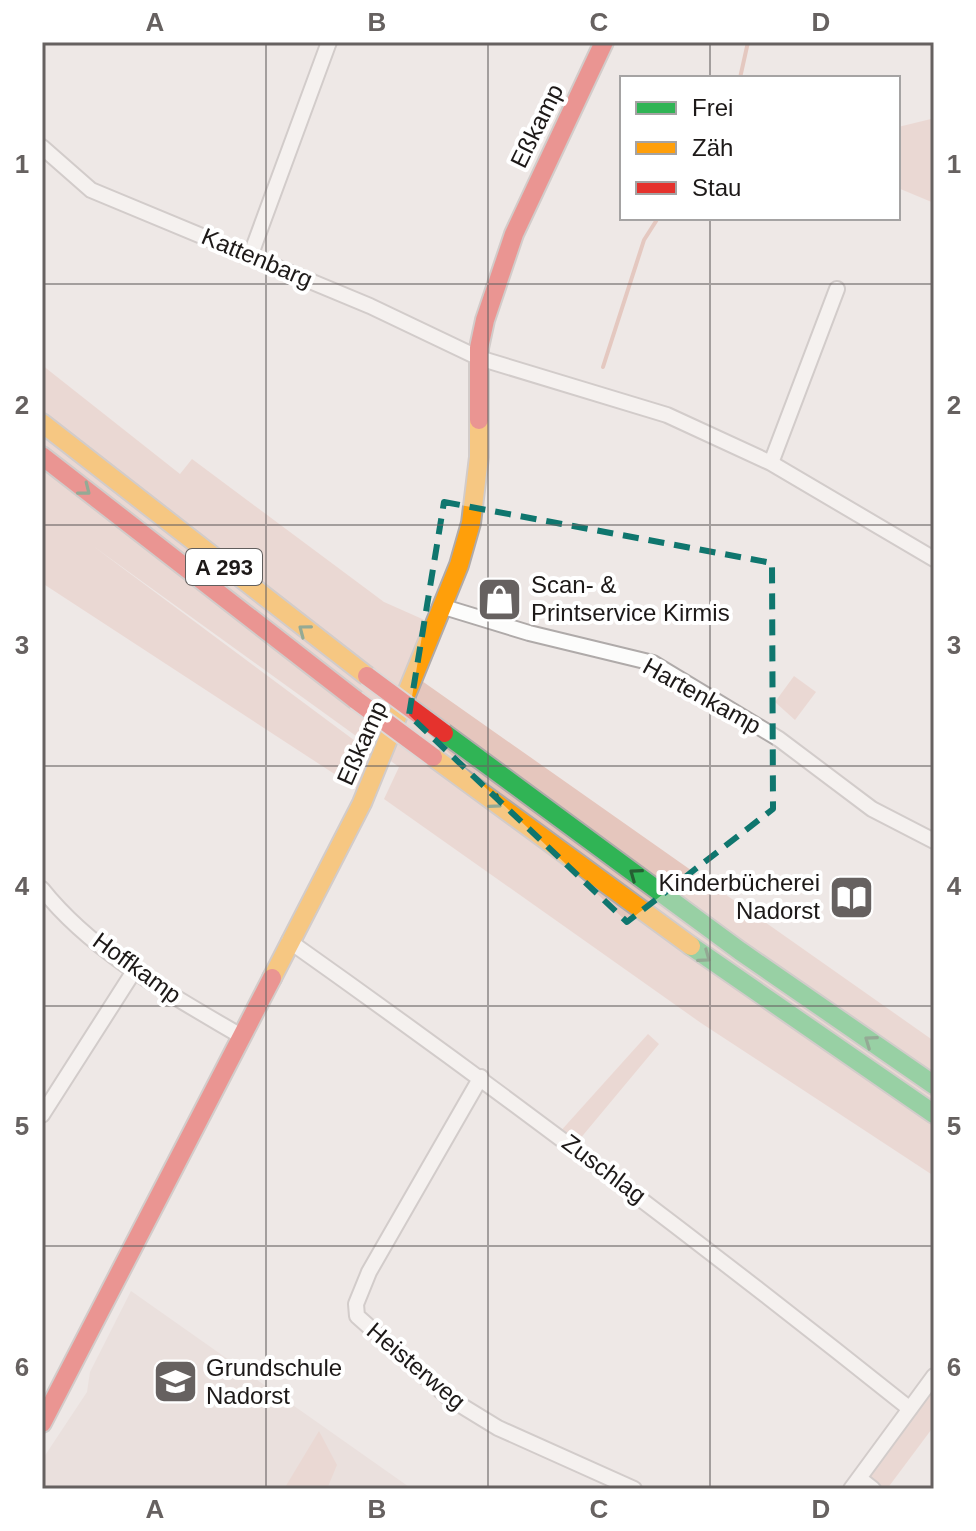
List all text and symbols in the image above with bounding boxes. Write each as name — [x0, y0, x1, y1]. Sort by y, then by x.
text: A — [146, 7, 165, 37]
text: B — [368, 7, 386, 37]
text: C — [590, 7, 609, 37]
text: D — [812, 7, 830, 37]
legend — [620, 76, 900, 220]
street label: Eßkamp — [505, 80, 568, 172]
text: Frei — [692, 94, 733, 121]
text: Zäh — [692, 134, 733, 161]
text: 1 — [15, 149, 29, 179]
text: 1 — [947, 149, 961, 179]
text: Stau — [692, 174, 741, 201]
street label: Kattenbarg — [198, 222, 317, 293]
text: 2 — [15, 390, 29, 420]
text: 2 — [947, 390, 961, 420]
one-way arrow — [76, 480, 91, 494]
road number: A 293 — [186, 549, 262, 585]
place label: Scan- & Printservice Kirmis — [531, 571, 730, 626]
shop icon: Scan- & Printservice Kirmis — [476, 575, 524, 623]
one-way arrow — [299, 625, 313, 640]
text: 3 — [15, 630, 29, 660]
text: 3 — [947, 630, 961, 660]
street label: Hartenkamp — [639, 652, 766, 739]
street label: Eßkamp — [331, 696, 392, 789]
one-way arrow — [487, 793, 502, 808]
one-way arrow — [629, 869, 644, 883]
place label: Kinderbücherei Nadorst — [659, 869, 820, 924]
text: 4 — [15, 871, 30, 901]
text: 4 — [947, 871, 962, 901]
library icon: Kinderbücherei Nadorst — [827, 873, 875, 921]
street label: Hoffkamp — [88, 927, 187, 1009]
one-way arrow — [697, 947, 711, 962]
one-way arrow — [864, 1036, 878, 1051]
text: 5 — [15, 1111, 29, 1141]
text: 5 — [947, 1111, 961, 1141]
street label: Zuschlag — [557, 1129, 651, 1209]
street label: Heisterweg — [362, 1317, 471, 1415]
text: 6 — [15, 1352, 29, 1382]
text: 6 — [947, 1352, 961, 1382]
place label: Grundschule Nadorst — [206, 1354, 342, 1409]
school or university icon: Grundschule Nadorst — [151, 1358, 199, 1406]
text: A — [146, 1494, 165, 1524]
text: B — [368, 1494, 386, 1524]
text: C — [590, 1494, 609, 1524]
text: D — [812, 1494, 830, 1524]

